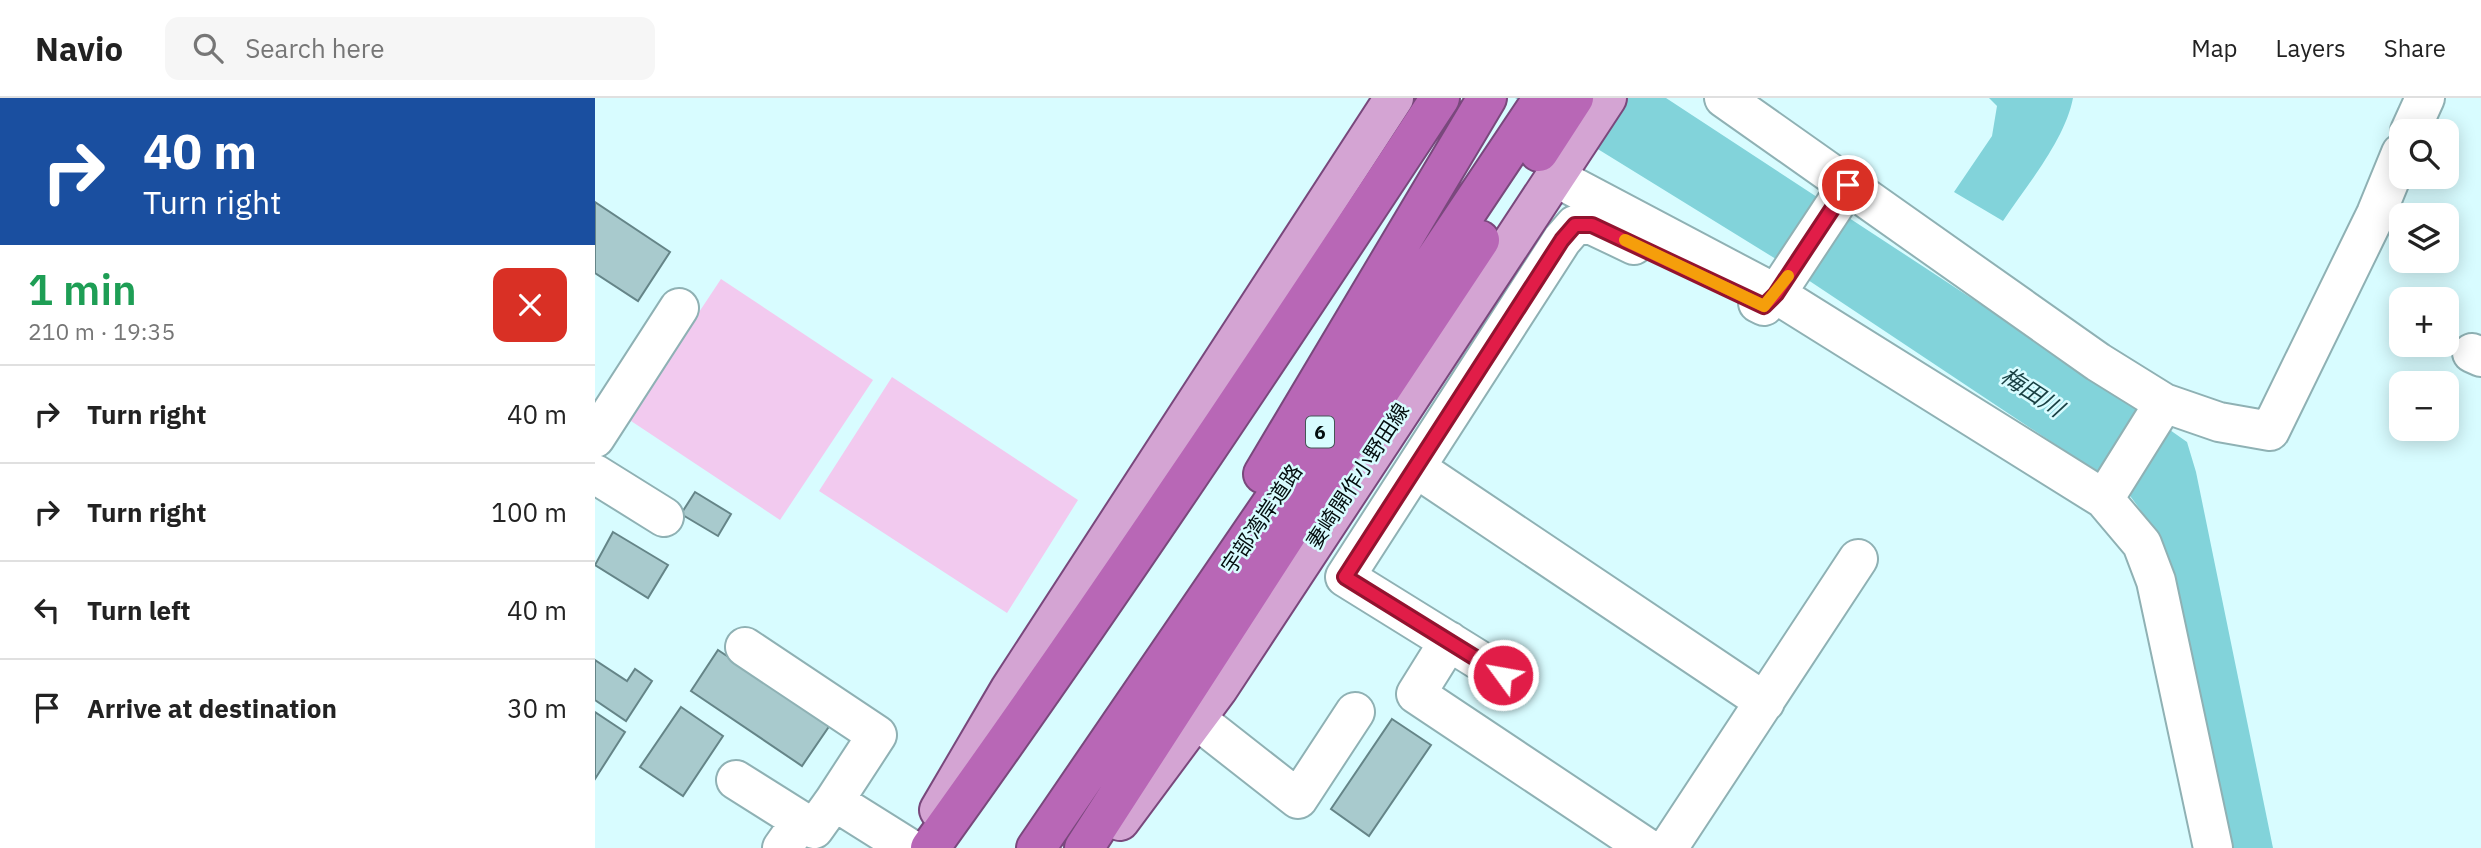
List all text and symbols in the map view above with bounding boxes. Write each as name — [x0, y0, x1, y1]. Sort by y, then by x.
search box — [165, 17, 655, 80]
text: Navio — [35, 27, 123, 70]
icon: search — [189, 29, 227, 67]
text: Search here — [245, 31, 385, 65]
text: Map — [2191, 32, 2238, 64]
text: Layers — [2276, 32, 2346, 64]
text: Share — [2384, 32, 2446, 64]
text: 40 m — [143, 119, 257, 182]
map controls — [2389, 119, 2459, 441]
button: search — [2389, 119, 2459, 189]
icon: right — [28, 126, 119, 217]
pin — [1818, 155, 1878, 215]
icon: arrive — [1829, 166, 1867, 204]
text: Turn right — [143, 181, 281, 223]
button: layers — [2389, 203, 2459, 273]
text: 1 min — [28, 262, 137, 317]
button: close — [493, 268, 567, 342]
button: + — [2389, 287, 2459, 357]
text: 210 m · 19:35 — [28, 316, 175, 346]
water label: 梅田川 — [1995, 360, 2072, 424]
button: − — [2389, 371, 2459, 441]
icon: right — [28, 395, 66, 433]
text: Turn right — [87, 397, 206, 431]
text: 40 m — [507, 397, 567, 431]
street label: 妻崎開作小野田線 — [1300, 397, 1415, 554]
road number: 6 — [1306, 416, 1334, 448]
street label: 宇部湾岸道路 — [1214, 458, 1308, 578]
icon: right — [28, 493, 66, 531]
text: Turn right — [87, 495, 206, 529]
text: 100 m — [491, 495, 567, 529]
icon: left — [28, 591, 66, 629]
text: Turn left — [87, 593, 190, 627]
text: 40 m — [507, 593, 567, 627]
position arrow — [1466, 638, 1540, 712]
icon: arrive — [28, 689, 66, 727]
text: Arrive at destination — [87, 691, 337, 725]
text: 30 m — [507, 691, 567, 725]

